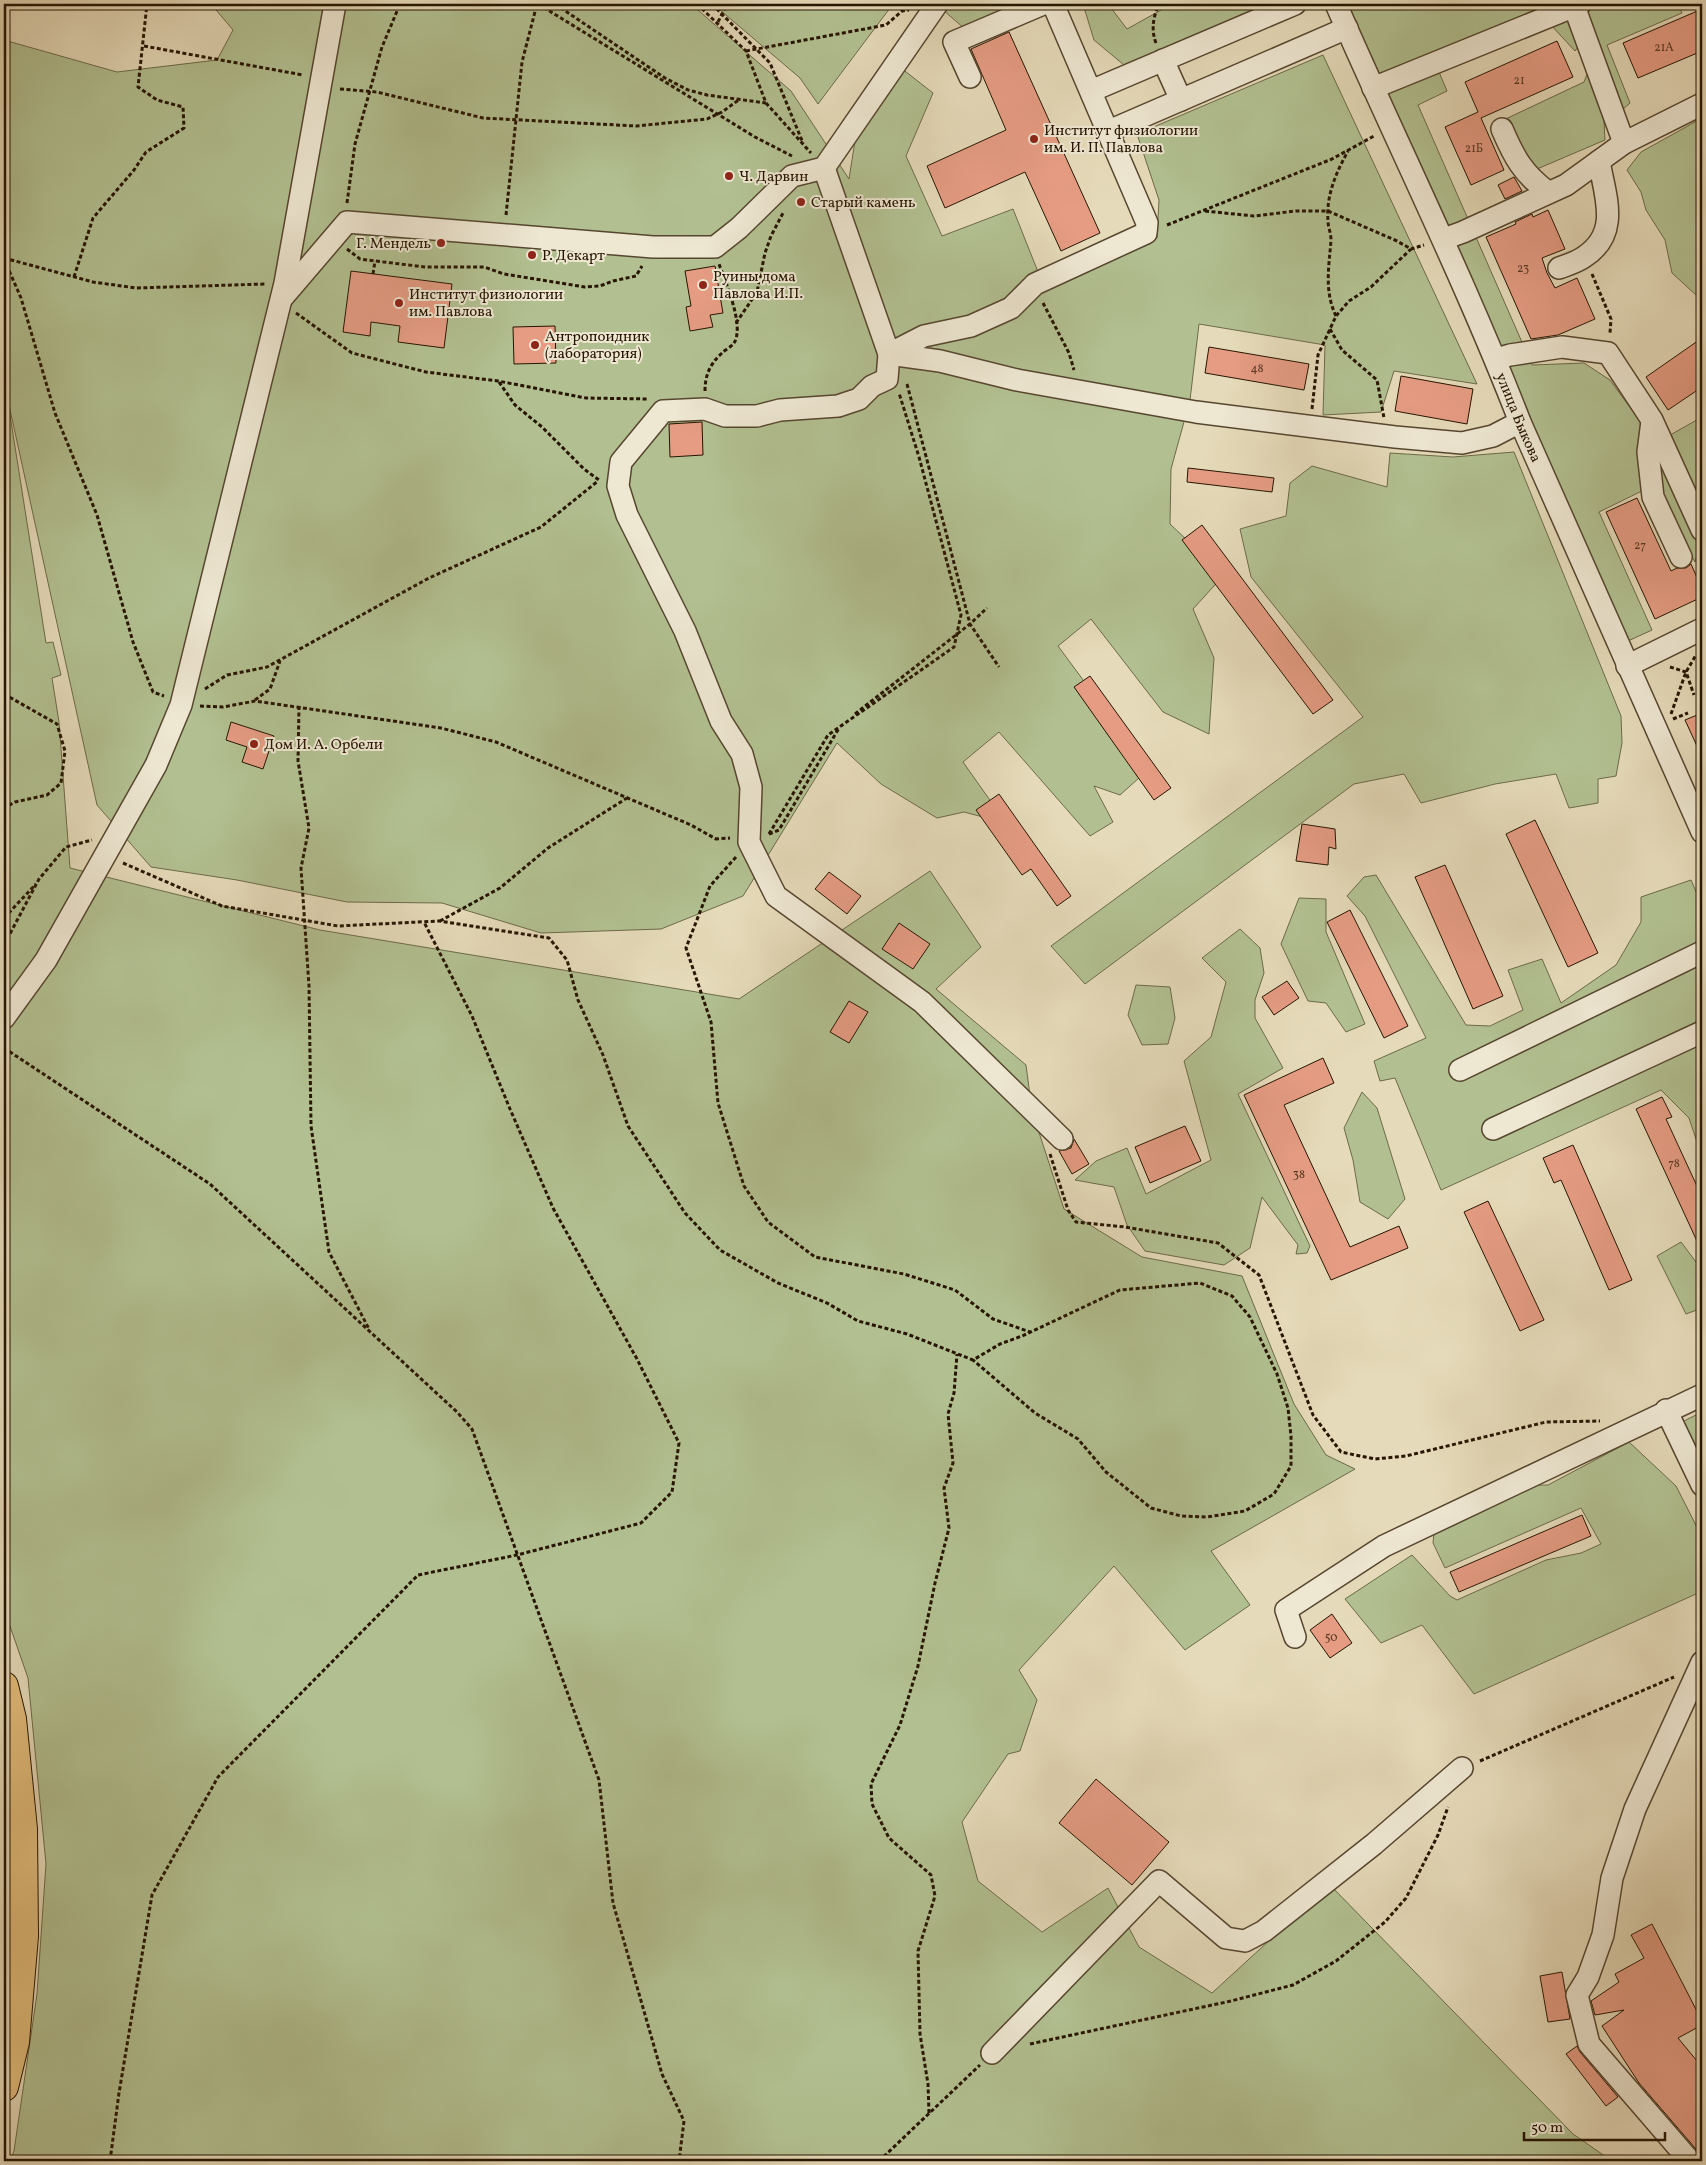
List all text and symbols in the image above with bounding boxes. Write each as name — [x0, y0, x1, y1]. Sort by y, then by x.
house number: 21А — [1654, 40, 1674, 56]
house number: 21 — [1513, 73, 1525, 89]
place label: Институт физиологии им. И. П. Павлова — [1044, 121, 1198, 159]
marker: Институт физиологии им. И. П. Павлова — [1028, 133, 1040, 145]
house number: 21Б — [1465, 141, 1483, 157]
place label: Ч. Дарвин — [739, 167, 808, 188]
marker: Ч. Дарвин — [723, 170, 735, 182]
place label: Старый камень — [811, 193, 916, 214]
marker: Старый камень — [795, 196, 807, 208]
place label: Г. Мендель — [356, 234, 431, 255]
marker: Г. Мендель — [435, 237, 447, 249]
place label: Р. Декарт — [542, 246, 605, 267]
marker: Р. Декарт — [526, 249, 538, 261]
house number: 23 — [1517, 261, 1529, 277]
place label: Руины дома Павлова И.П. — [713, 267, 803, 305]
marker: Руины дома Павлова И.П. — [697, 279, 709, 291]
place label: Институт физиологии им. Павлова — [409, 285, 563, 323]
marker: Институт физиологии им. Павлова — [393, 297, 405, 309]
place label: Антропоидник (лаборатория) — [545, 327, 649, 365]
marker: Антропоидник (лаборатория) — [529, 339, 541, 351]
house number: 48 — [1250, 361, 1264, 377]
street label: улица Быкова — [1489, 370, 1546, 466]
house number: 27 — [1634, 538, 1646, 554]
place label: Дом И. А. Орбели — [264, 735, 383, 756]
marker: Дом И. А. Орбели — [248, 738, 260, 750]
house number: 78 — [1668, 1156, 1680, 1172]
house number: 38 — [1293, 1167, 1305, 1183]
house number: 50 — [1325, 1630, 1337, 1646]
scale bar — [1524, 2110, 1665, 2142]
text: 50 m — [1531, 2118, 1563, 2139]

